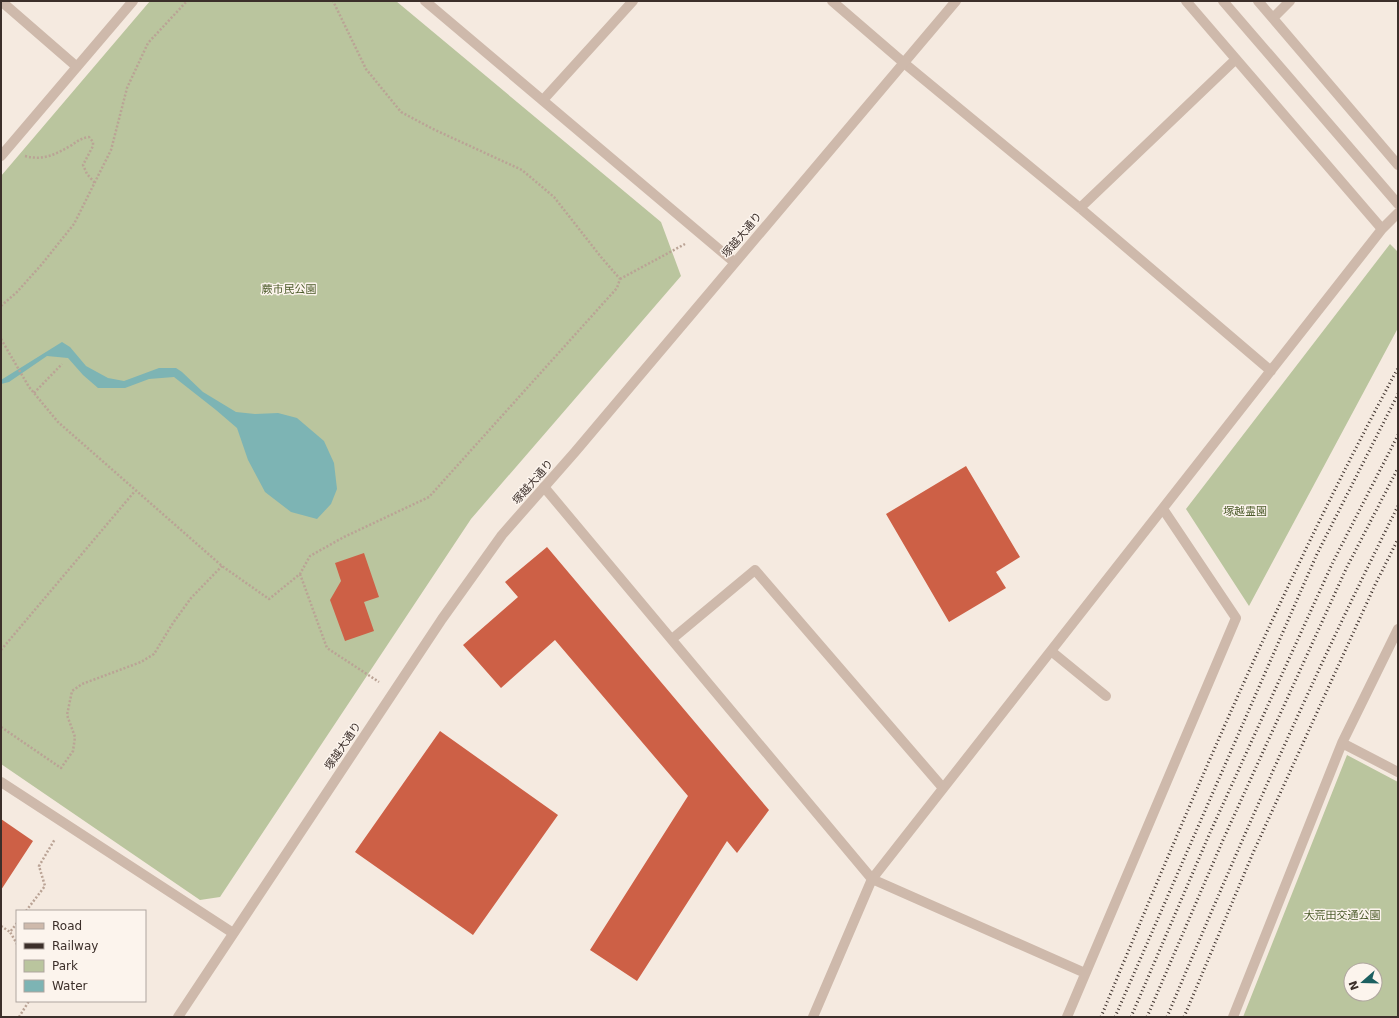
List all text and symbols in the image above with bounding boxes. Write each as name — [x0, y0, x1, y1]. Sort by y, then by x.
street label: 塚越大通り — [719, 210, 765, 260]
park label: 蕨市民公園 — [262, 283, 317, 296]
street label: 塚越大通り — [510, 457, 556, 507]
park label: 塚越霊園 — [1223, 505, 1267, 518]
street label: 塚越大通り — [322, 720, 364, 772]
park label: 大荒田交通公園 — [1304, 909, 1381, 922]
legend — [16, 910, 146, 1002]
text: Road — [52, 919, 82, 933]
text: Railway — [52, 939, 98, 953]
text: Park — [52, 959, 78, 973]
north arrow — [1343, 962, 1383, 1002]
text: Water — [52, 979, 88, 993]
text: N — [1346, 979, 1362, 992]

